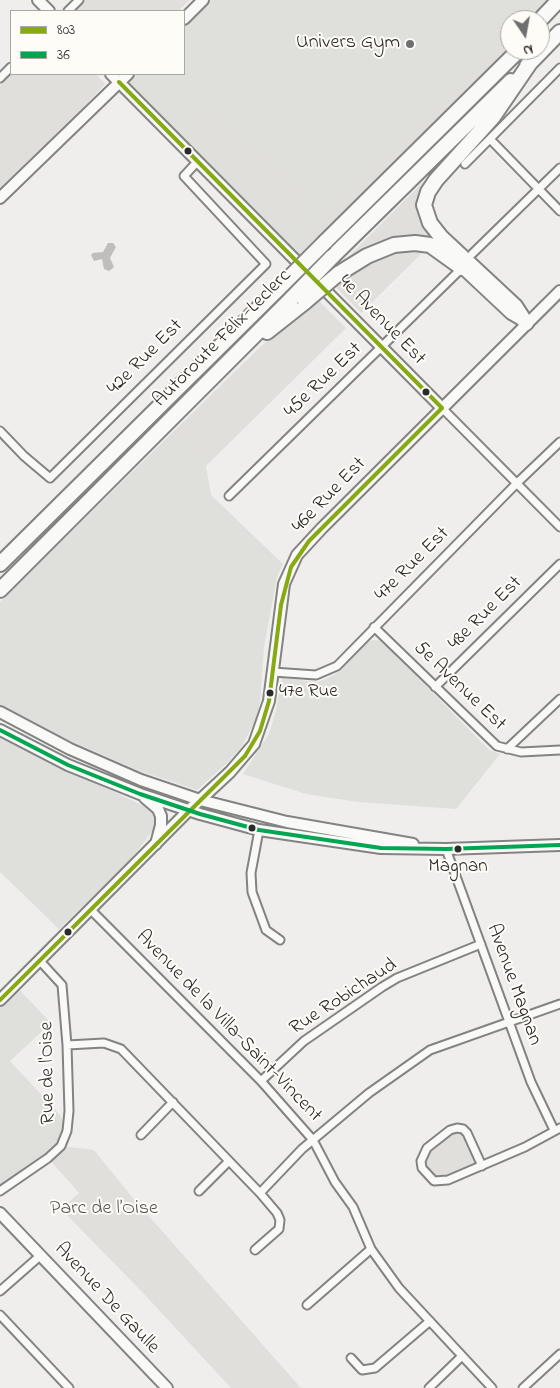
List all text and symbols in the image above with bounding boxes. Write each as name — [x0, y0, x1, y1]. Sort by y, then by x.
legend — [10, 10, 185, 75]
north arrow — [500, 10, 550, 60]
text: 803 — [57, 19, 75, 41]
place label: Univers Gym — [296, 32, 400, 56]
marker: Univers Gym — [404, 38, 416, 50]
text: N — [521, 38, 535, 60]
text: 36 — [57, 44, 70, 66]
unlabelled marker — [183, 146, 193, 156]
street label: Autoroute Félix-Leclerc — [149, 265, 297, 413]
street label: 4e Avenue Est — [332, 271, 430, 371]
street label: 42e Rue Est — [103, 315, 189, 401]
street label: 45e Rue Est — [280, 338, 368, 424]
unlabelled marker — [421, 387, 431, 397]
street label: 46e Rue Est — [288, 453, 372, 539]
street label: 47e Rue Est — [371, 523, 455, 607]
street label: 48e Rue Est — [444, 572, 528, 656]
street label: 5e Avenue Est — [408, 637, 510, 737]
place label: 47e Rue — [279, 682, 338, 704]
marker: 47e Rue — [265, 688, 275, 698]
unlabelled marker — [247, 823, 257, 833]
marker: Magnan — [453, 844, 463, 854]
place label: Magnan — [428, 857, 488, 879]
street label: Avenue Magnan — [480, 921, 546, 1049]
street label: Avenue de la Villa-Saint-Vincent — [130, 926, 326, 1128]
unlabelled marker — [63, 927, 73, 937]
street label: Rue Robichaud — [286, 954, 402, 1042]
street label: Rue de l'Oise — [36, 1021, 62, 1125]
park label: Parc de l’Oise — [50, 1198, 158, 1222]
street label: Avenue De Gaulle — [48, 1238, 164, 1360]

